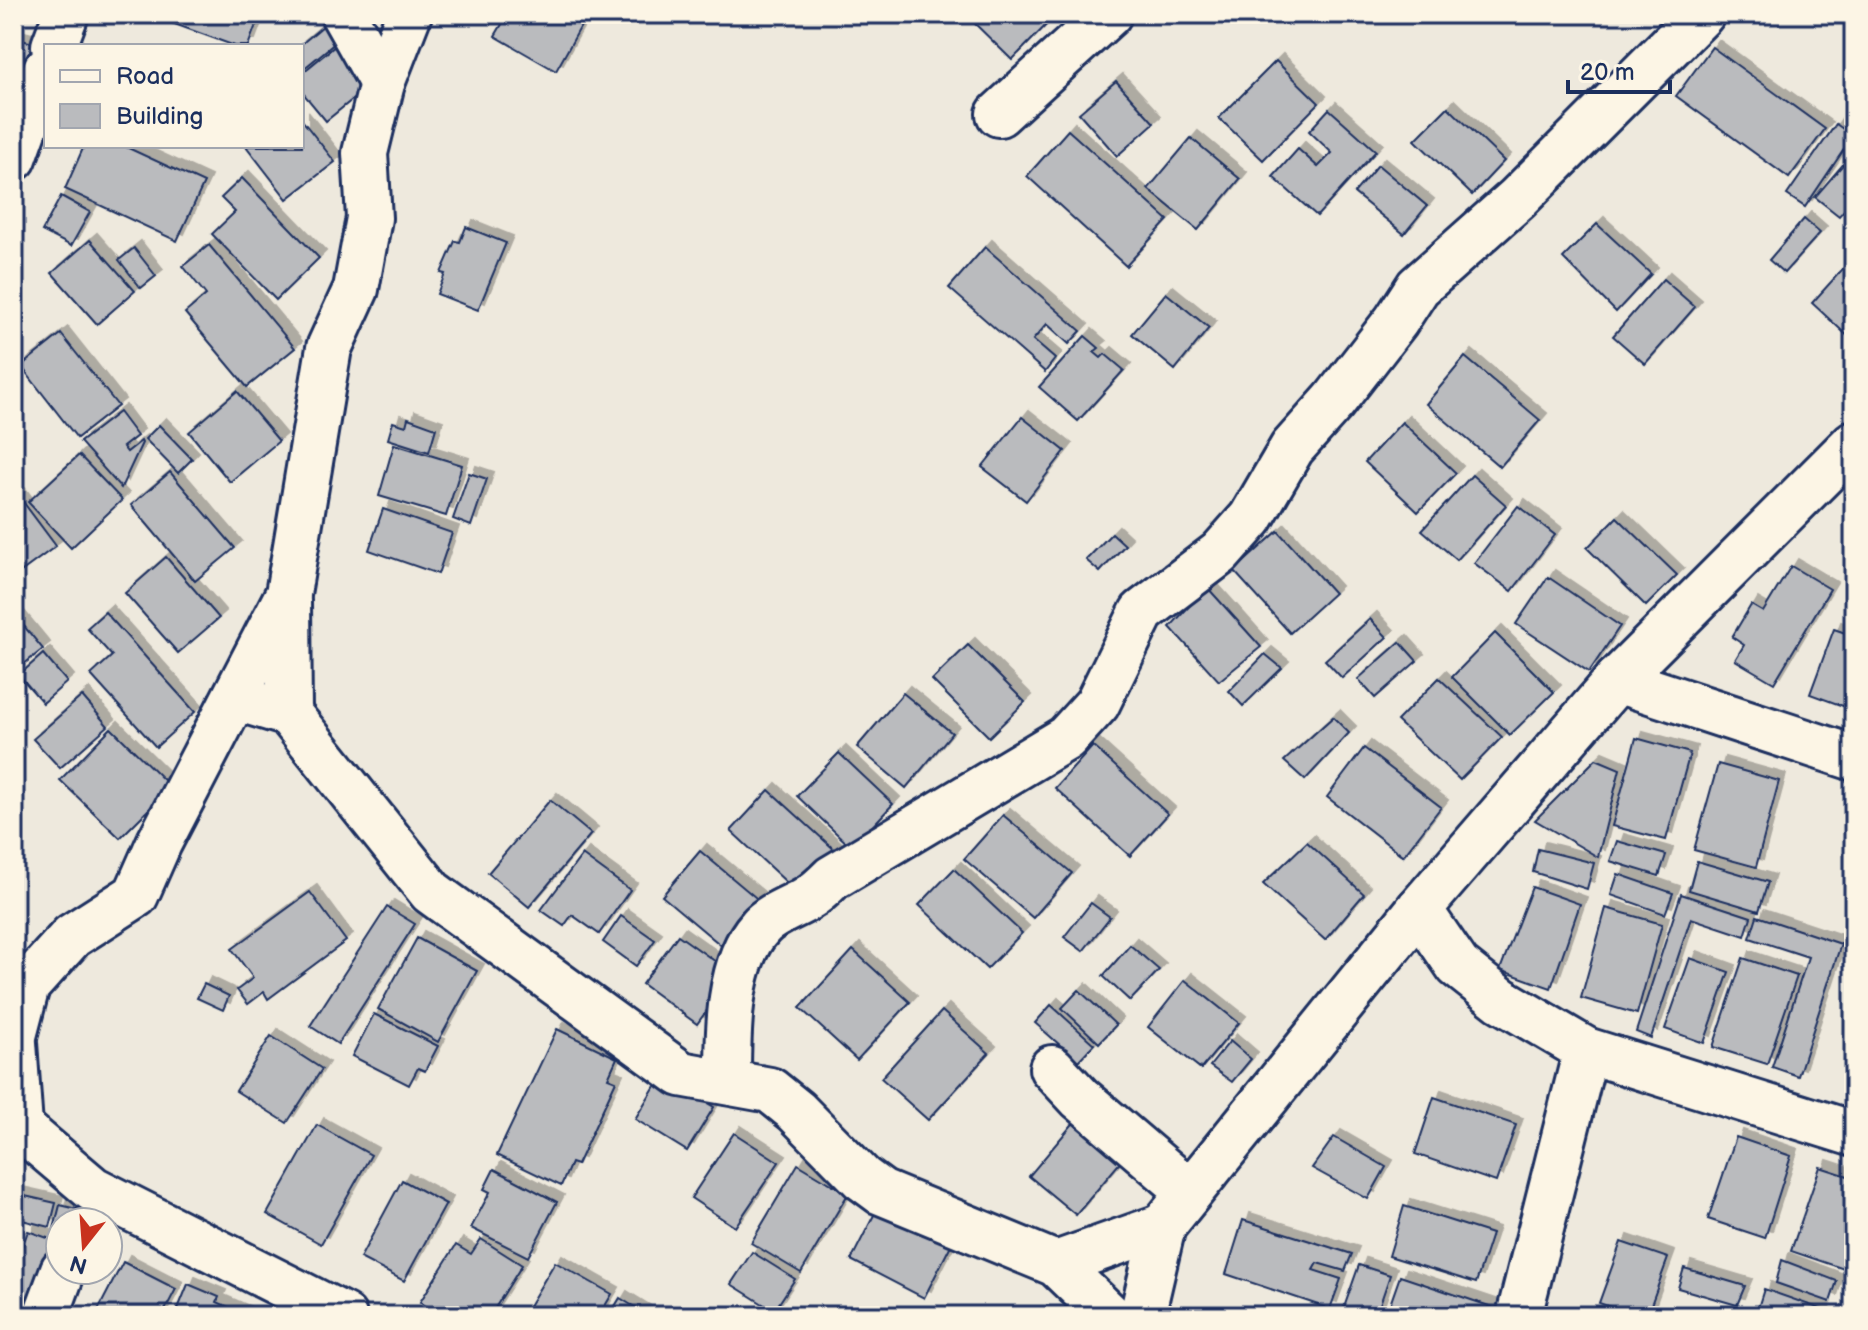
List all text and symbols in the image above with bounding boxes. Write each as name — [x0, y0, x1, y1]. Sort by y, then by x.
legend — [44, 44, 304, 148]
scale bar — [1568, 44, 1670, 94]
text: 20 m — [1580, 58, 1635, 87]
text: Road — [116, 62, 174, 91]
text: Building — [116, 102, 203, 131]
north arrow — [44, 1206, 124, 1286]
text: N — [67, 1248, 90, 1279]

